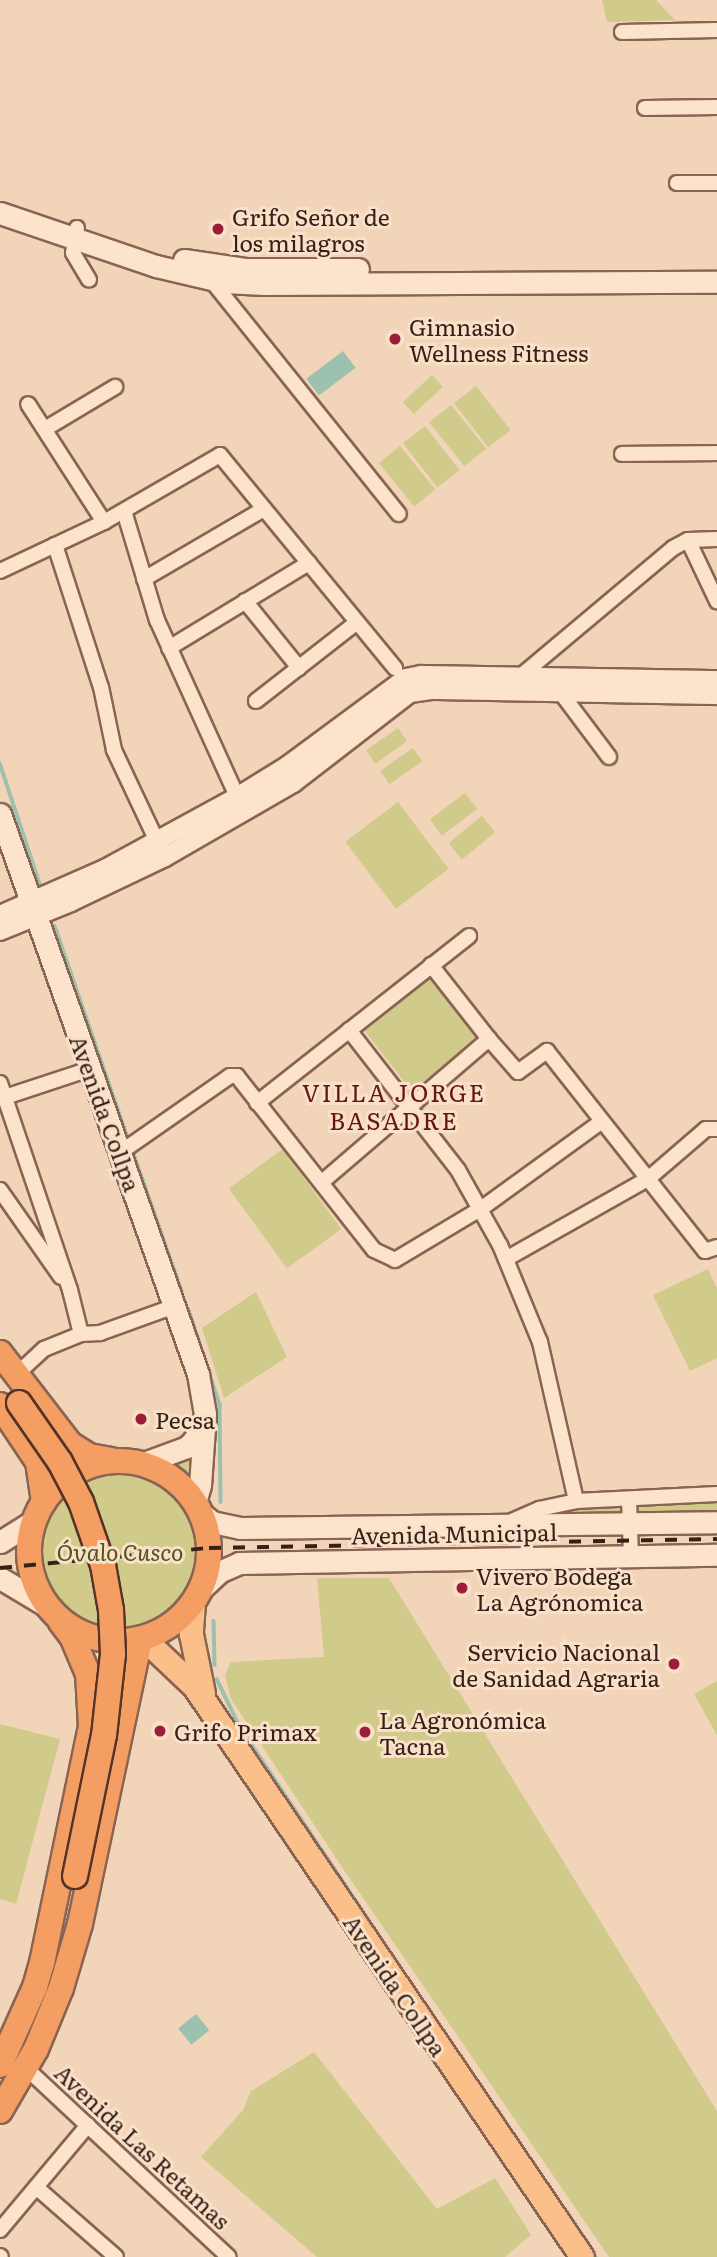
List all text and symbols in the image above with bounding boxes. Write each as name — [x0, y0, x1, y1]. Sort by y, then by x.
place label: Grifo Señor de los milagros — [232, 202, 390, 256]
marker: Grifo Señor de los milagros — [210, 221, 226, 237]
place label: Gimnasio Wellness Fitness — [409, 312, 588, 366]
marker: Gimnasio Wellness Fitness — [387, 331, 403, 347]
street label: Avenida Collpa — [65, 1031, 147, 1195]
district label: VILLA JORGE BASADRE — [303, 1078, 485, 1134]
place label: Pecsa — [155, 1405, 215, 1433]
marker: Pecsa — [133, 1411, 149, 1427]
street label: Avenida Municipal — [351, 1517, 557, 1549]
park label: Óvalo Cusco — [57, 1537, 183, 1565]
place label: Vivero Bodega La Agrónomica — [476, 1561, 643, 1615]
marker: Vivero Bodega La Agrónomica — [454, 1580, 470, 1596]
place label: Servicio Nacional de Sanidad Agraria — [452, 1637, 660, 1691]
marker: Servicio Nacional de Sanidad Agraria — [666, 1656, 682, 1672]
place label: La Agronómica Tacna — [379, 1705, 546, 1759]
place label: Grifo Primax — [174, 1717, 317, 1745]
marker: Grifo Primax — [152, 1723, 168, 1739]
marker: La Agronómica Tacna — [357, 1724, 373, 1740]
street label: Avenida Collpa — [339, 1909, 453, 2061]
street label: Avenida Las Retamas — [50, 2058, 236, 2234]

